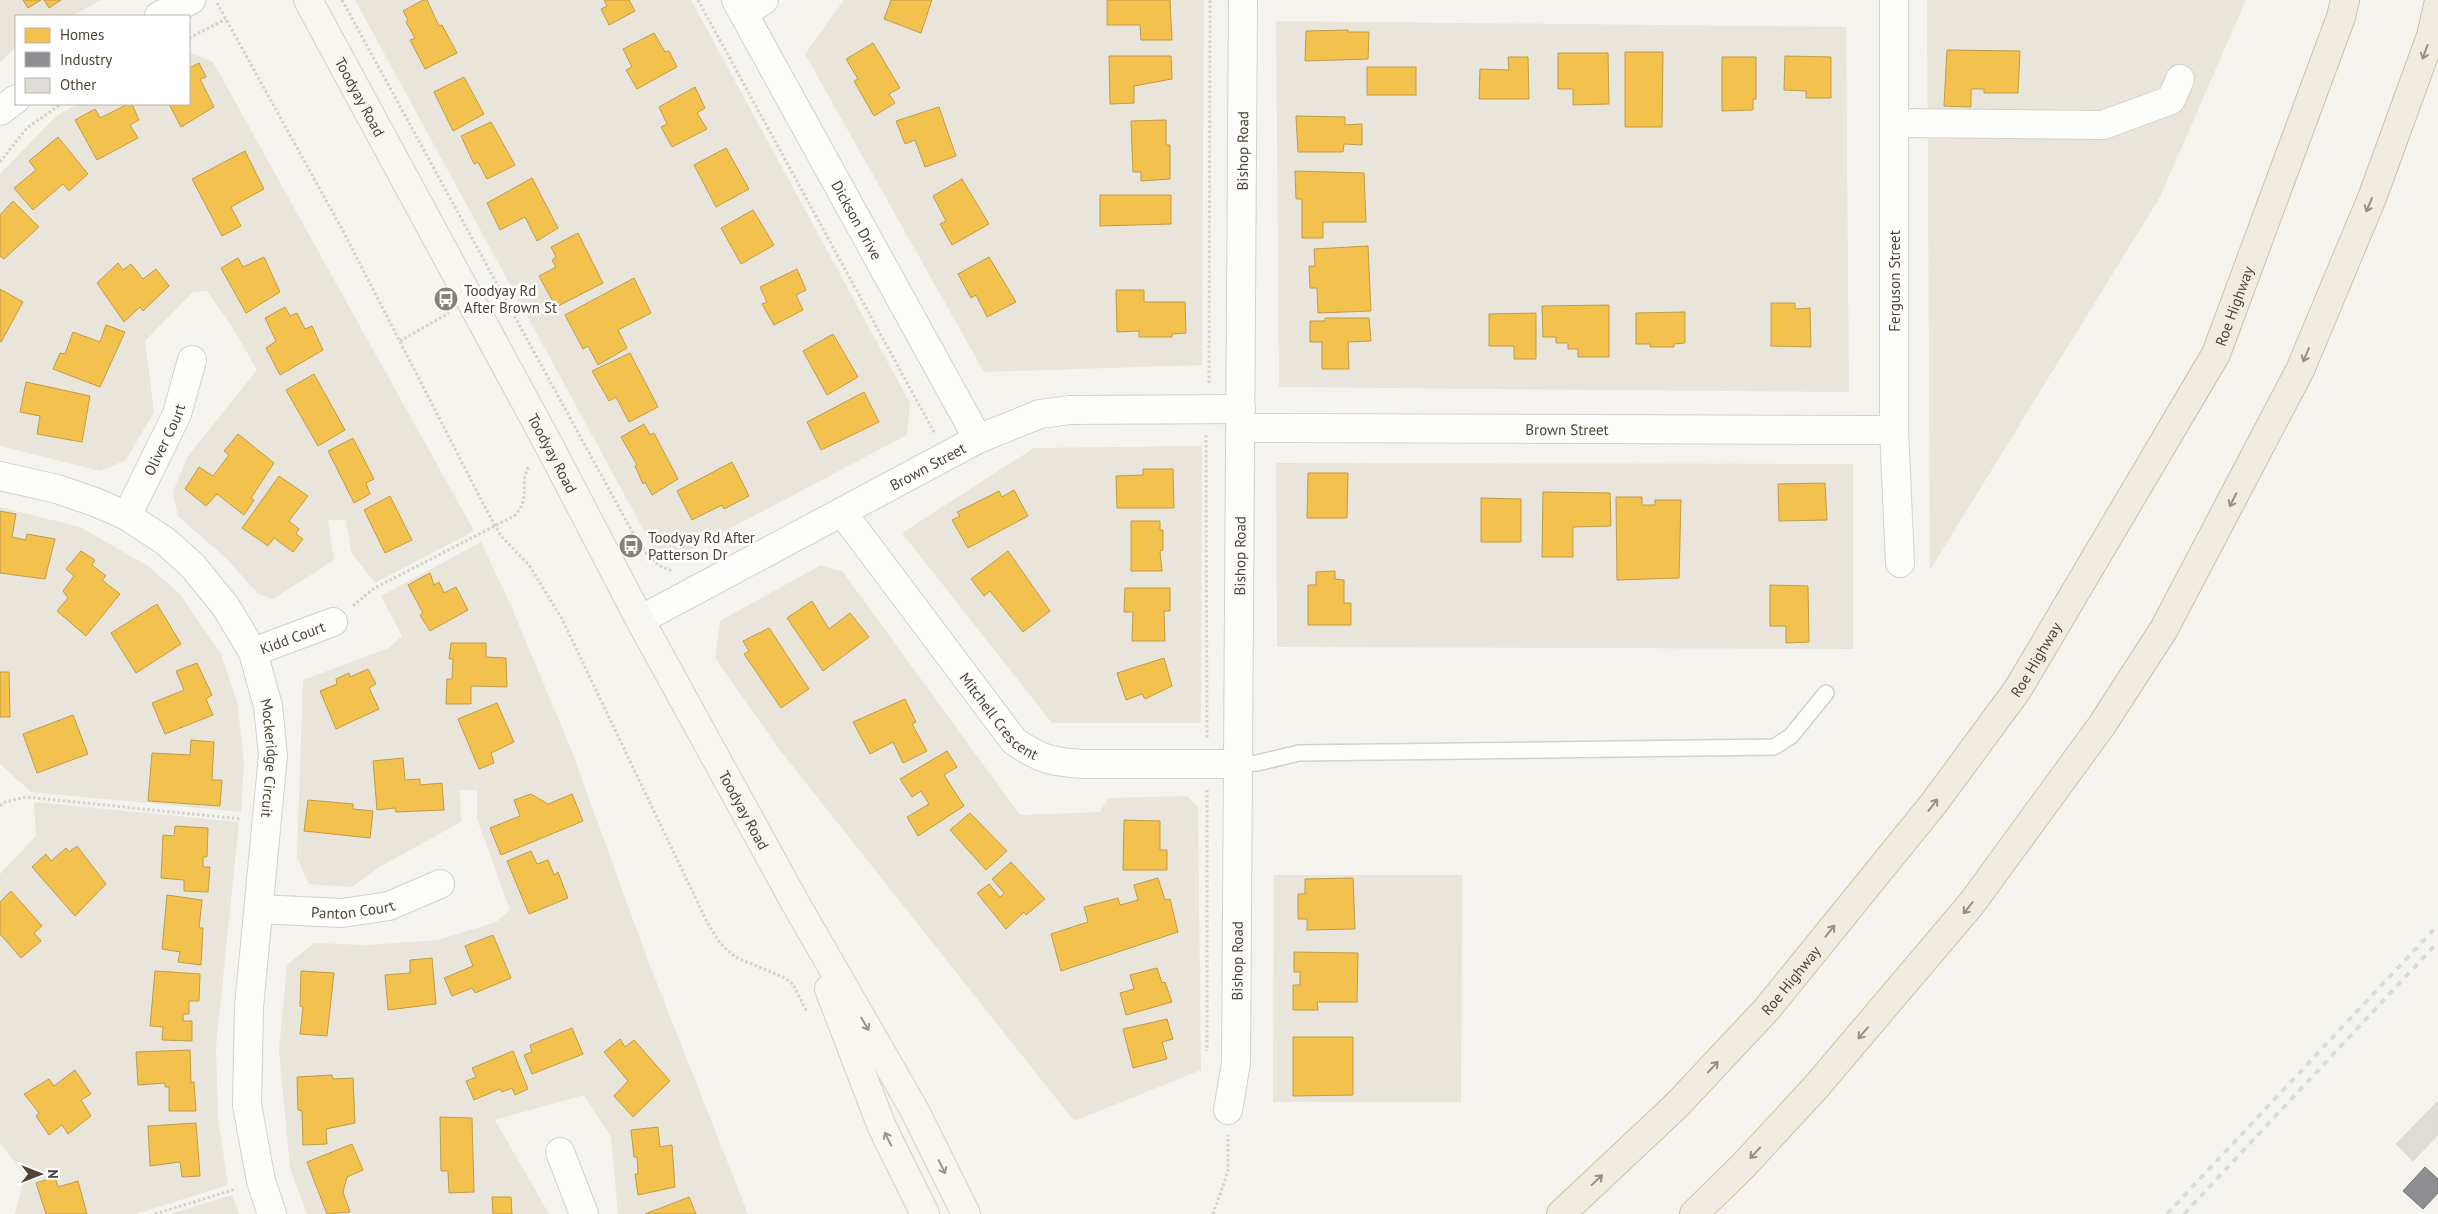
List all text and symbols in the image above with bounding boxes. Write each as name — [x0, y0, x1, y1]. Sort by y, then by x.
legend — [15, 15, 190, 105]
text: Homes — [60, 25, 104, 44]
one-way arrow — [2420, 44, 2429, 59]
text: Industry — [60, 50, 112, 69]
street label: Toodyay Road — [331, 54, 389, 140]
text: Other — [60, 75, 96, 94]
street label: Bishop Road — [1232, 111, 1252, 190]
street label: Dickson Drive — [828, 177, 887, 263]
one-way arrow — [2364, 197, 2374, 212]
street label: Ferguson Street — [1885, 230, 1904, 332]
street label: Roe Highway — [2210, 263, 2257, 348]
place label: Toodyay Rd After Brown St — [464, 281, 557, 317]
bus stop icon: Toodyay Rd After Brown St — [433, 286, 459, 312]
one-way arrow — [2301, 347, 2311, 362]
street label: Oliver Court — [139, 402, 189, 479]
street label: Toodyay Road — [524, 410, 582, 496]
street label: Brown Street — [1525, 419, 1609, 439]
street label: Brown Street — [886, 438, 969, 494]
one-way arrow — [2228, 492, 2238, 507]
street label: Bishop Road — [1230, 516, 1249, 595]
place label: Toodyay Rd After Patterson Dr — [648, 528, 755, 564]
bus stop icon: Toodyay Rd After Patterson Dr — [618, 533, 644, 559]
street label: Kidd Court — [257, 616, 328, 658]
street label: Roe Highway — [2006, 618, 2065, 701]
street label: Mitchell Crescent — [956, 668, 1041, 764]
street label: Mockeridge Circuit — [257, 696, 283, 819]
street label: Toodyay Road — [715, 767, 774, 853]
one-way arrow — [1928, 798, 1938, 812]
street label: Panton Court — [311, 895, 398, 923]
one-way arrow — [1962, 902, 1973, 915]
street label: Bishop Road — [1227, 921, 1246, 1000]
one-way arrow — [1825, 924, 1836, 937]
street label: Roe Highway — [1757, 942, 1824, 1019]
one-way arrow — [860, 1016, 870, 1030]
one-way arrow — [1857, 1026, 1869, 1039]
one-way arrow — [1707, 1060, 1719, 1073]
one-way arrow — [883, 1132, 892, 1147]
one-way arrow — [1749, 1147, 1760, 1160]
north arrow — [15, 1149, 65, 1199]
one-way arrow — [937, 1159, 947, 1174]
text: N — [44, 1169, 62, 1179]
one-way arrow — [1590, 1174, 1603, 1186]

